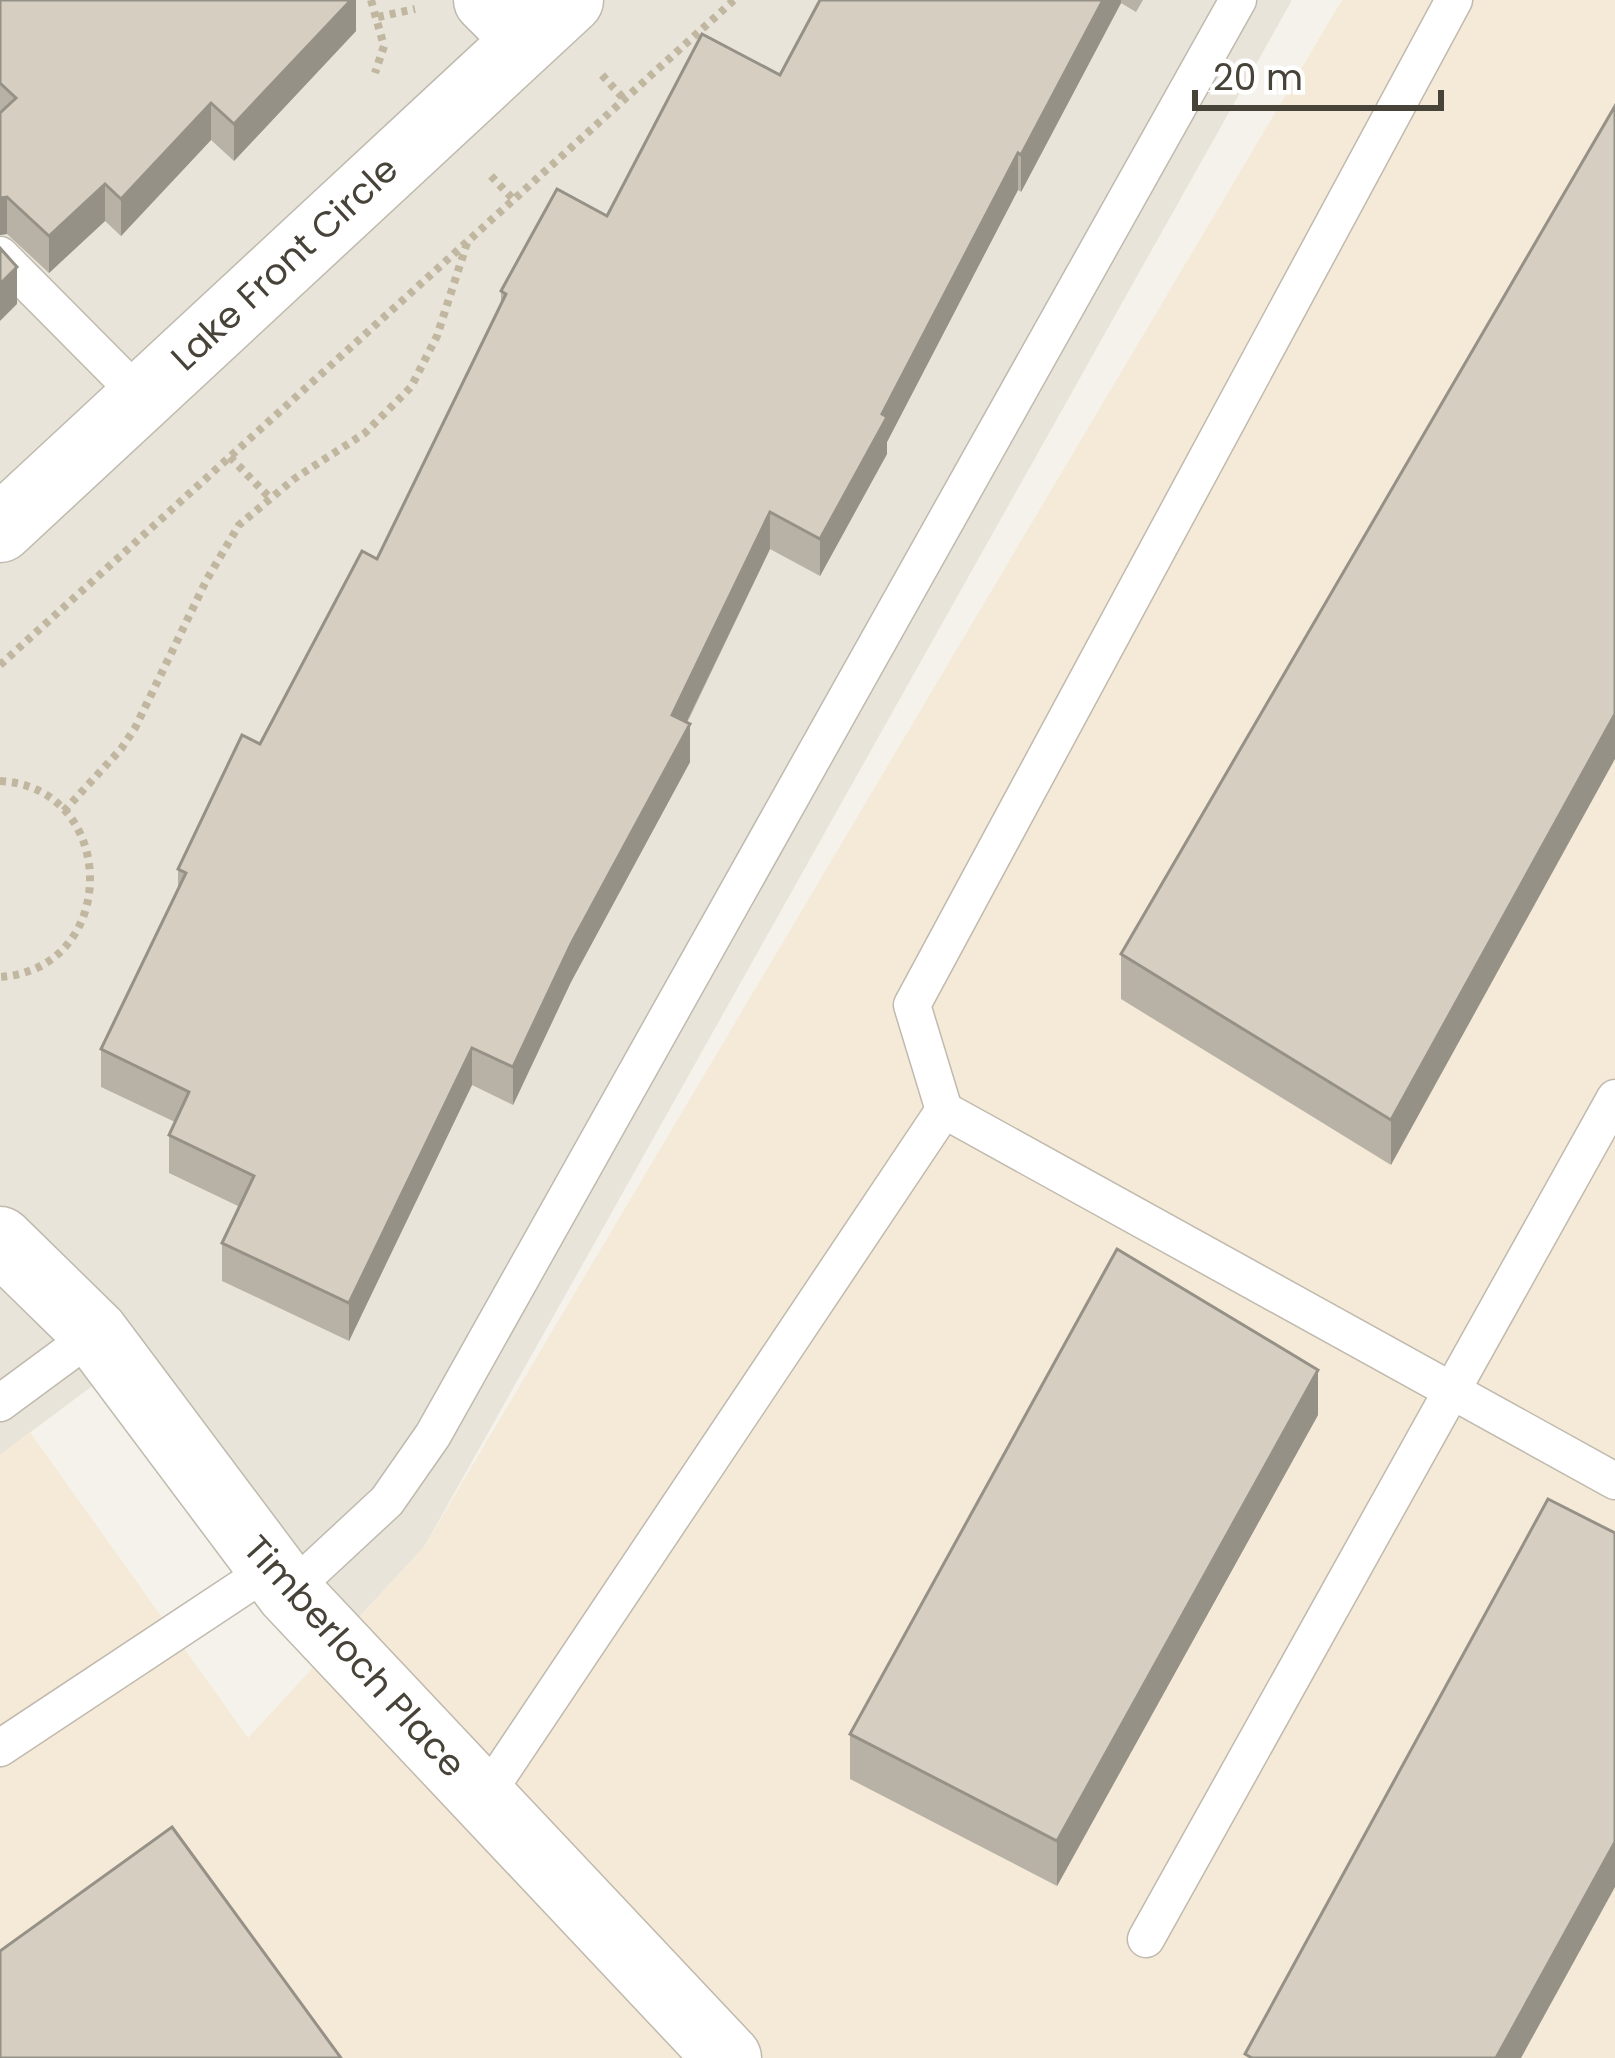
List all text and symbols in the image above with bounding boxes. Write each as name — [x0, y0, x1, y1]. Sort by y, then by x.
scale bar — [1195, 36, 1441, 110]
text: 20 m — [1213, 52, 1303, 103]
street label: Lake Front Circle — [159, 145, 409, 382]
street label: Timberloch Place — [232, 1524, 477, 1789]

